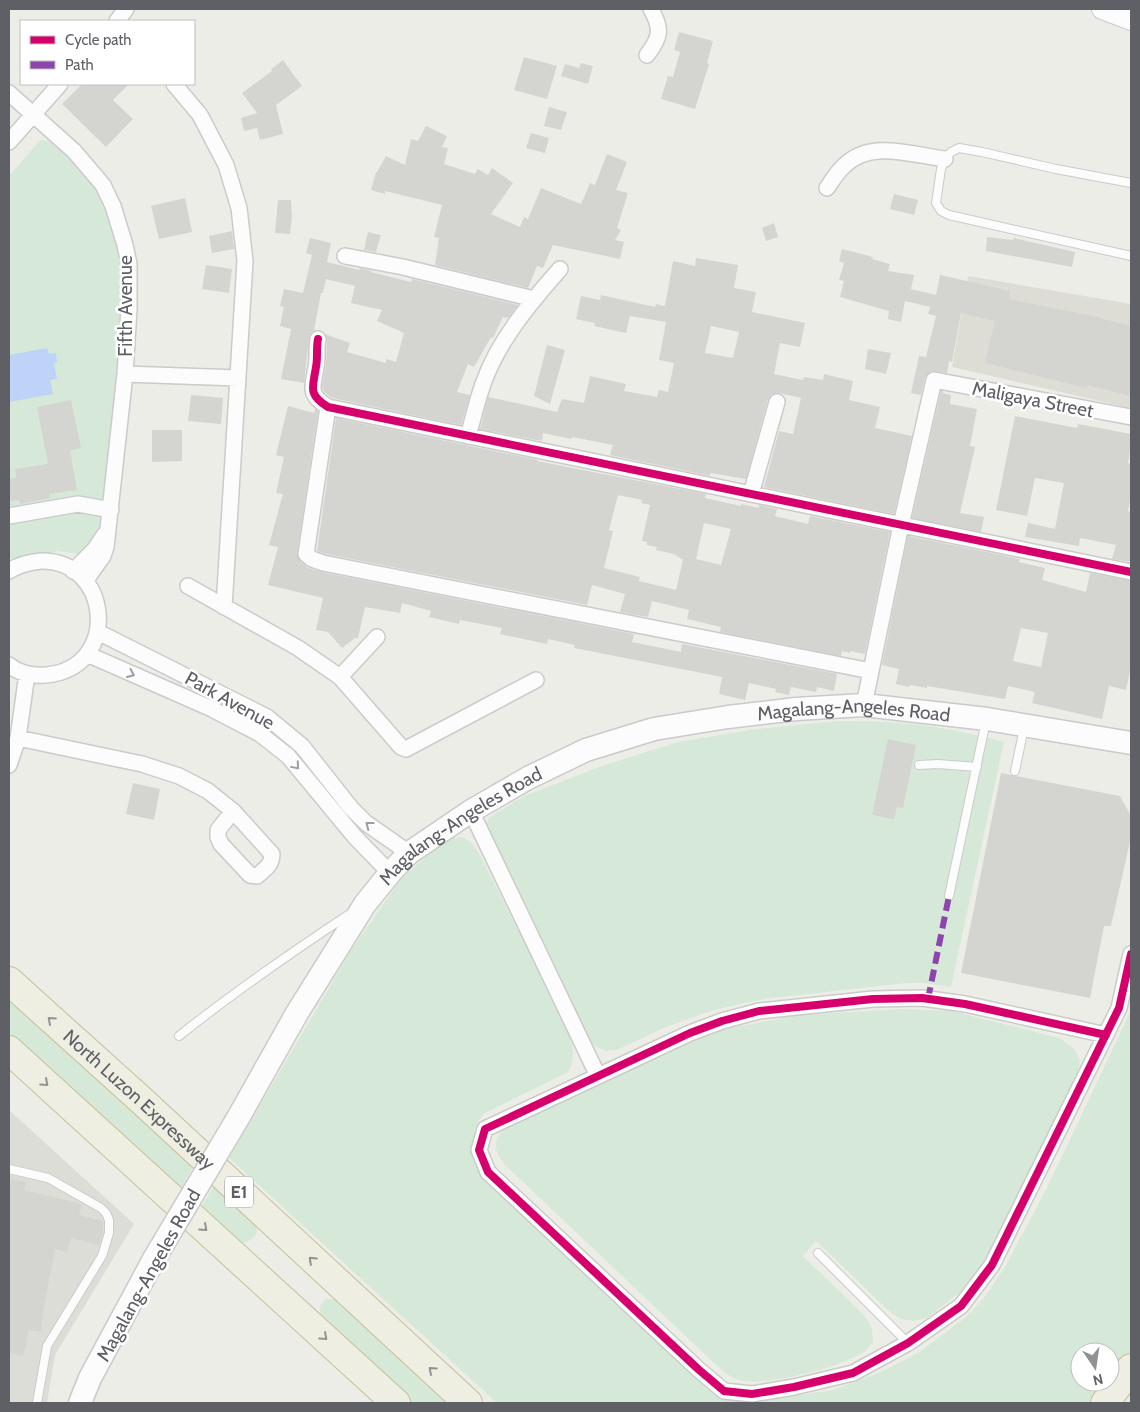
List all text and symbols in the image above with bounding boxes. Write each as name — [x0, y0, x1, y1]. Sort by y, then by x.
legend — [20, 20, 195, 85]
text: Cycle path — [65, 31, 131, 49]
text: Path — [65, 56, 94, 74]
street label: Fifth Avenue — [114, 255, 137, 357]
street label: Maligaya Street — [970, 376, 1096, 423]
street label: Park Avenue — [181, 666, 279, 735]
one-way arrow — [126, 667, 135, 678]
street label: Magalang-Angeles Road — [756, 694, 951, 727]
one-way arrow — [291, 760, 299, 769]
street label: Magalang-Angeles Road — [374, 762, 546, 890]
one-way arrow — [366, 822, 375, 831]
one-way arrow — [48, 1016, 57, 1025]
street label: North Luzon Expressway — [58, 1025, 220, 1175]
one-way arrow — [39, 1077, 48, 1086]
road number: E1 — [225, 1176, 253, 1208]
street label: Magalang-Angeles Road — [91, 1185, 205, 1366]
one-way arrow — [198, 1222, 207, 1231]
one-way arrow — [309, 1257, 318, 1266]
one-way arrow — [319, 1331, 328, 1340]
north arrow — [1070, 1342, 1120, 1392]
one-way arrow — [428, 1367, 437, 1376]
text: N — [1091, 1370, 1105, 1390]

